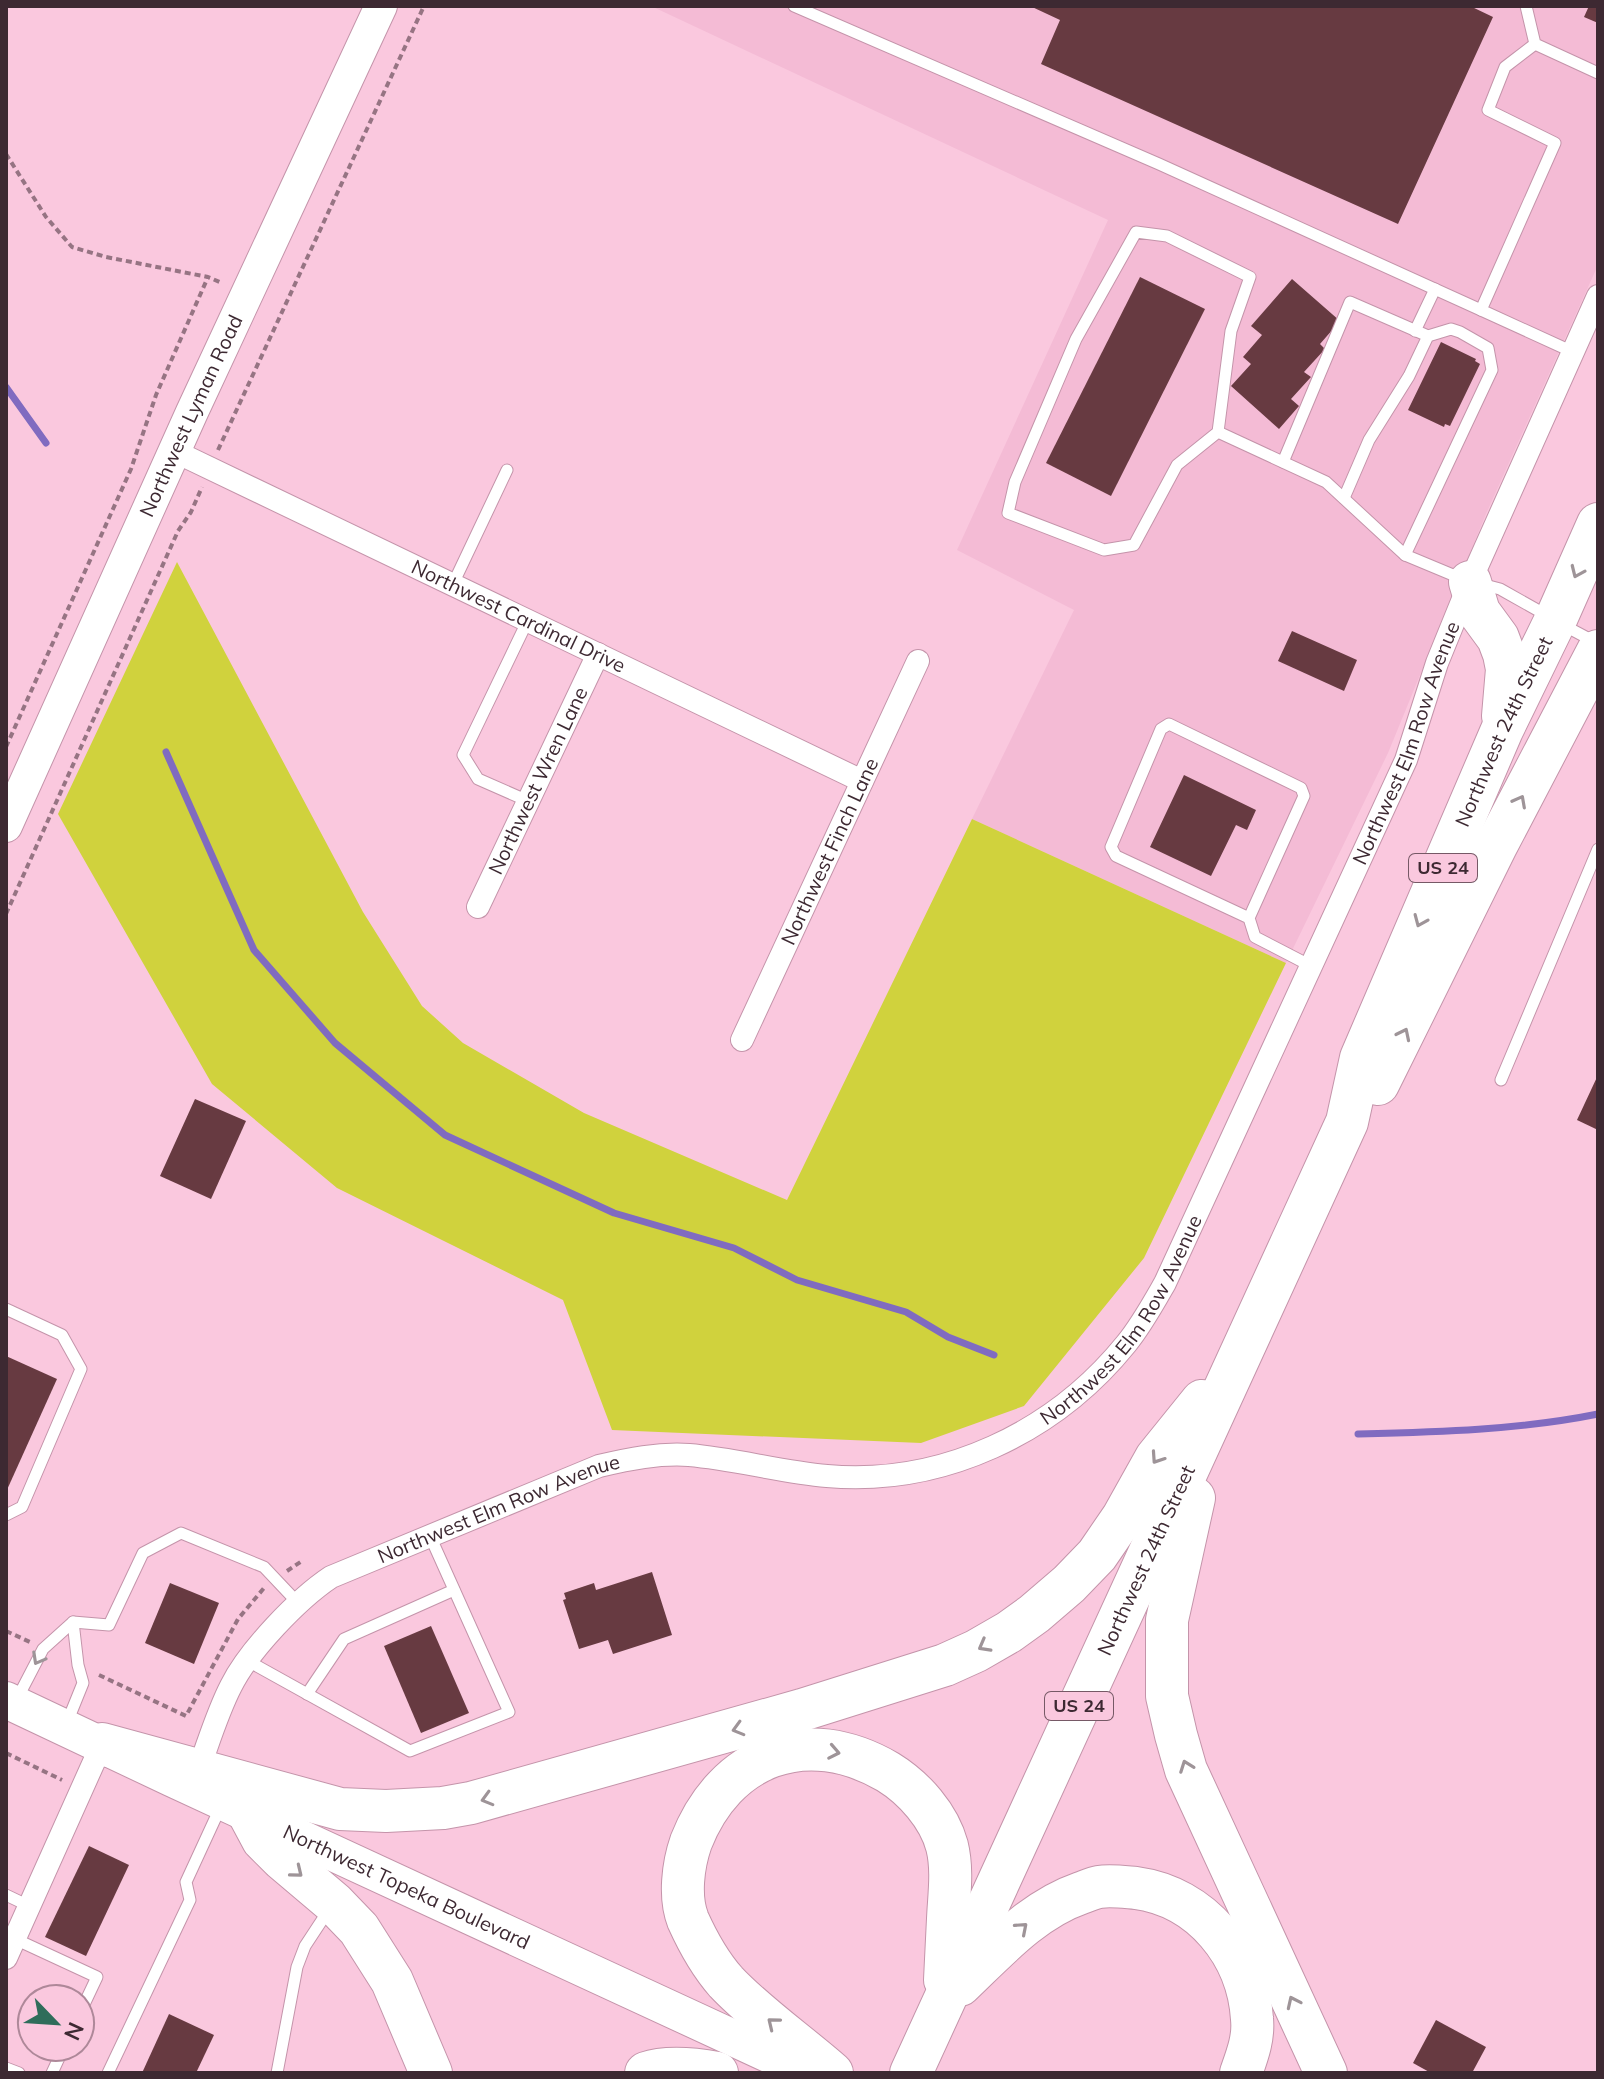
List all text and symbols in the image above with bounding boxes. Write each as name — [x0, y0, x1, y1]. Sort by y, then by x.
street label: Northwest Lyman Road — [134, 311, 248, 520]
street label: Northwest Cardinal Drive — [408, 554, 630, 678]
one-way arrow — [1570, 564, 1586, 578]
street label: Northwest Elm Row Avenue — [1347, 617, 1465, 868]
street label: Northwest 24th Street — [1449, 632, 1558, 830]
street label: Northwest Wren Lane — [482, 682, 593, 878]
street label: Northwest Finch Lane — [775, 754, 883, 949]
one-way arrow — [1510, 795, 1526, 809]
road number: US 24 — [1409, 854, 1477, 882]
one-way arrow — [1413, 913, 1429, 927]
one-way arrow — [1394, 1027, 1410, 1042]
street label: Northwest Elm Row Avenue — [1035, 1211, 1207, 1430]
street label: Northwest Elm Row Avenue — [373, 1449, 622, 1568]
one-way arrow — [1152, 1450, 1167, 1464]
street label: Northwest 24th Street — [1091, 1461, 1200, 1659]
one-way arrow — [978, 1637, 992, 1652]
one-way arrow — [32, 1650, 48, 1665]
road number: US 24 — [1045, 1692, 1113, 1720]
one-way arrow — [731, 1719, 745, 1736]
one-way arrow — [828, 1742, 841, 1759]
one-way arrow — [1179, 1759, 1195, 1773]
one-way arrow — [481, 1789, 495, 1806]
street label: Northwest Topeka Boulevard — [279, 1819, 534, 1954]
one-way arrow — [288, 1862, 303, 1876]
one-way arrow — [1013, 1923, 1028, 1938]
north arrow — [16, 1983, 96, 2063]
one-way arrow — [1287, 1996, 1303, 2010]
text: N — [58, 2018, 90, 2045]
one-way arrow — [767, 2018, 782, 2032]

